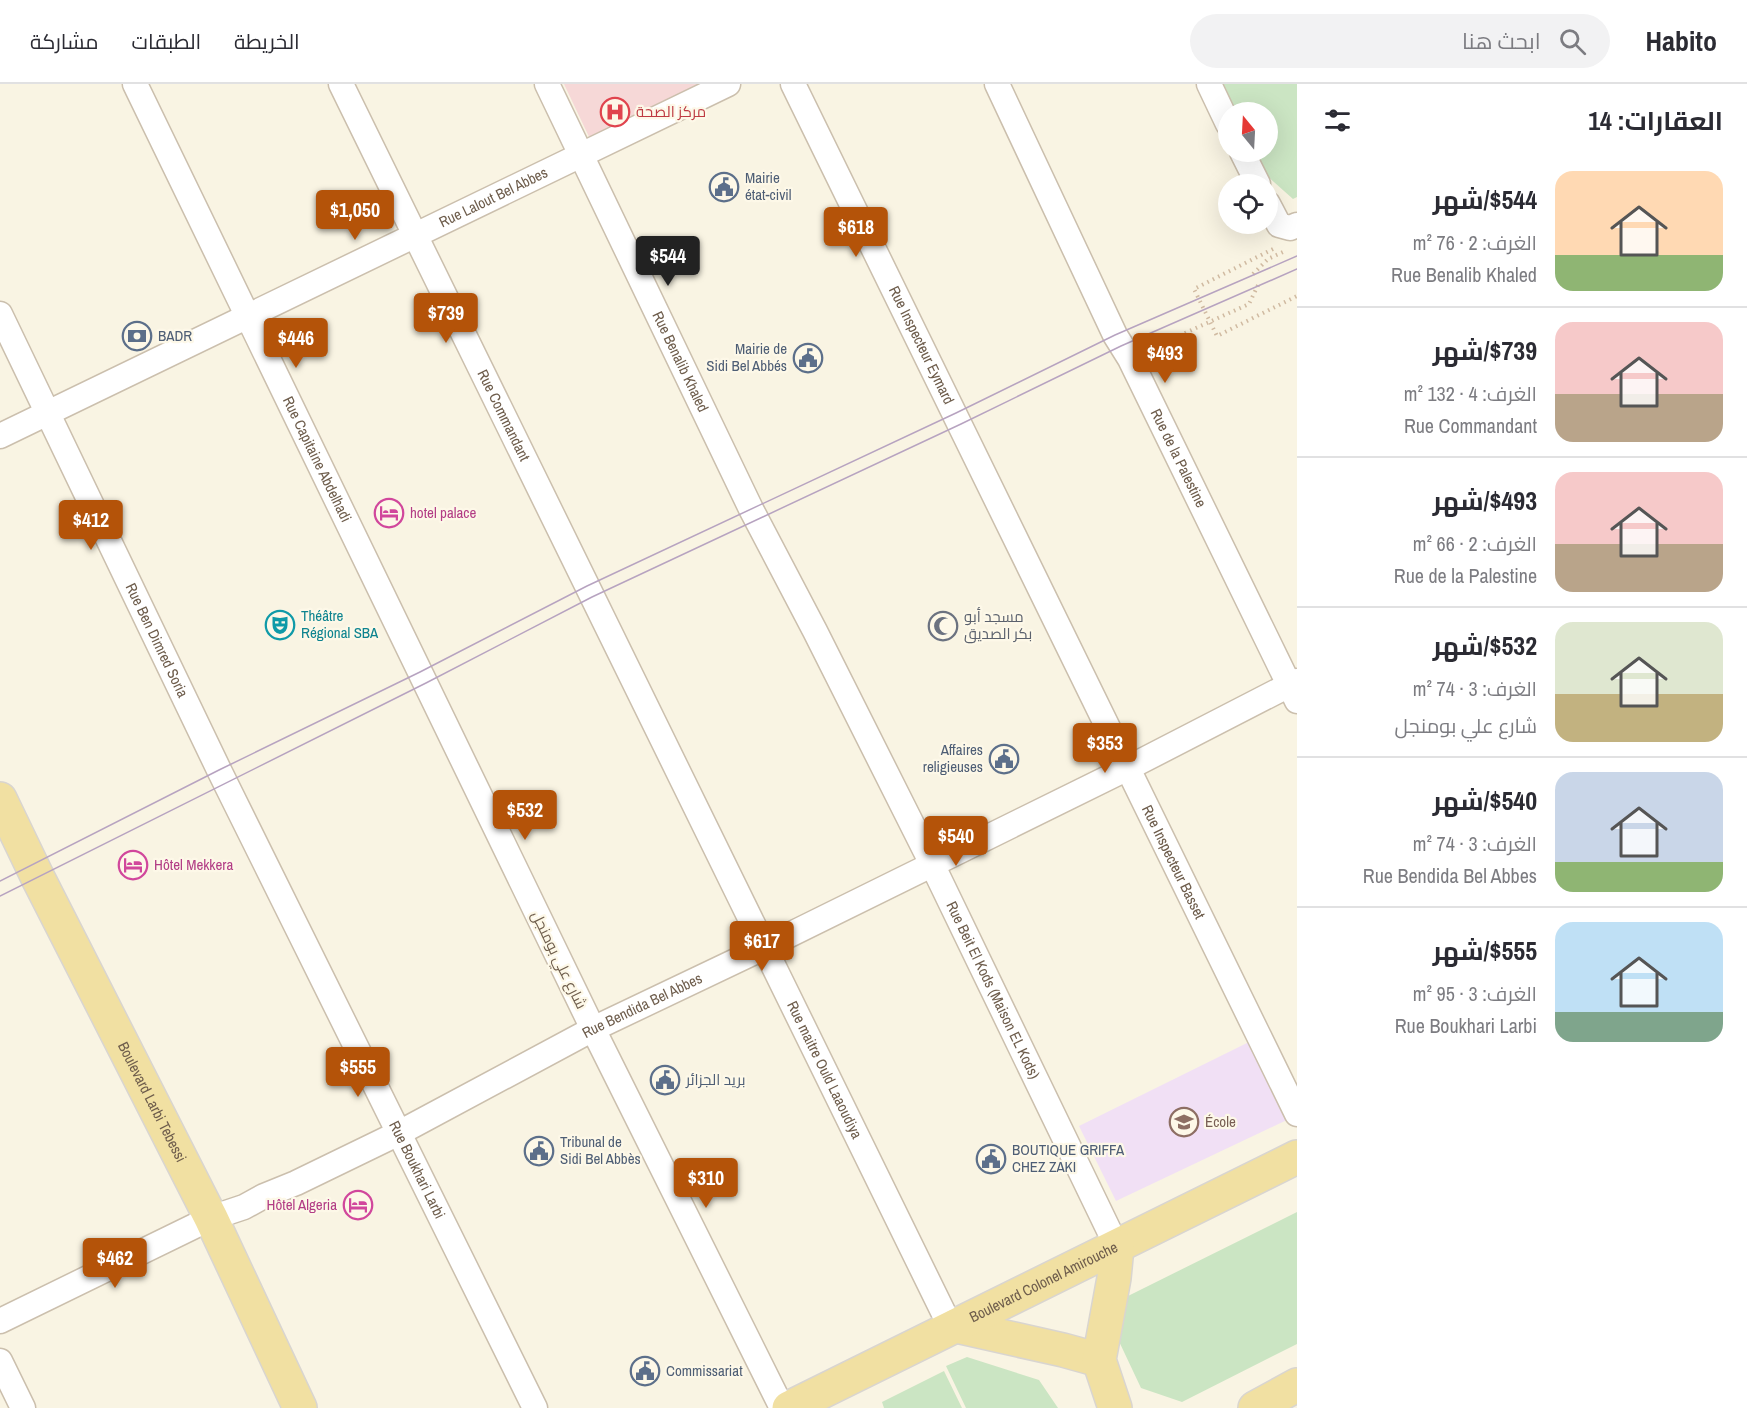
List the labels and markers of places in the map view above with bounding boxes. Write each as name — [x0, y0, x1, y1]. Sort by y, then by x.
hospital icon: مركز الصحة — [599, 96, 631, 128]
place label: مركز الصحة — [636, 101, 706, 122]
place label: Mairie état-civil — [745, 167, 792, 205]
public building icon: Mairie état-civil — [708, 171, 740, 203]
pin: $1,050 — [306, 190, 404, 241]
pin: $618 — [820, 207, 892, 258]
pin: $544 — [632, 236, 704, 287]
pin: $739 — [410, 293, 482, 344]
pin: $446 — [260, 318, 332, 369]
bank icon: BADR — [121, 320, 153, 352]
place label: BADR — [158, 325, 192, 346]
pin: $493 — [1129, 333, 1201, 384]
place label: Mairie de Sidi Bel Abbés — [706, 338, 787, 376]
public building icon: Mairie de Sidi Bel Abbés — [792, 342, 824, 374]
hotel icon: hotel palace — [373, 497, 405, 529]
pin: $412 — [55, 500, 127, 551]
place label: hotel palace — [410, 502, 476, 523]
place label: Théâtre Régional SBA — [301, 605, 379, 643]
place label: مسجد أبو بكر الصديق — [964, 606, 1032, 644]
theatre icon: Théâtre Régional SBA — [264, 609, 296, 641]
mosque icon: مسجد أبو بكر الصديق — [927, 610, 959, 642]
pin: $353 — [1069, 723, 1141, 774]
place label: Affaires religieuses — [923, 739, 983, 777]
public building icon: Affaires religieuses — [988, 743, 1020, 775]
pin: $532 — [489, 790, 561, 841]
pin: $540 — [920, 816, 992, 867]
hotel icon: Hôtel Mekkera — [117, 849, 149, 881]
place label: Hôtel Mekkera — [154, 854, 233, 875]
pin: $617 — [726, 921, 798, 972]
pin: $555 — [322, 1047, 394, 1098]
public building icon: بريد الجزائر — [649, 1064, 681, 1096]
place label: بريد الجزائر — [685, 1069, 745, 1090]
school or university icon: École — [1168, 1106, 1200, 1138]
place label: École — [1205, 1111, 1236, 1132]
place label: Tribunal de Sidi Bel Abbès — [560, 1131, 641, 1169]
public building icon: Tribunal de Sidi Bel Abbès — [523, 1135, 555, 1167]
place label: BOUTIQUE GRIFFA CHEZ ZAKI — [1012, 1139, 1125, 1177]
public building icon: BOUTIQUE GRIFFA CHEZ ZAKI — [975, 1143, 1007, 1175]
pin: $310 — [670, 1158, 742, 1209]
hotel icon: Hôtel Algeria — [342, 1189, 374, 1221]
place label: Hôtel Algeria — [267, 1194, 337, 1215]
pin: $462 — [79, 1238, 151, 1289]
public building icon: Commissariat — [629, 1355, 661, 1387]
place label: Commissariat — [666, 1360, 743, 1381]

